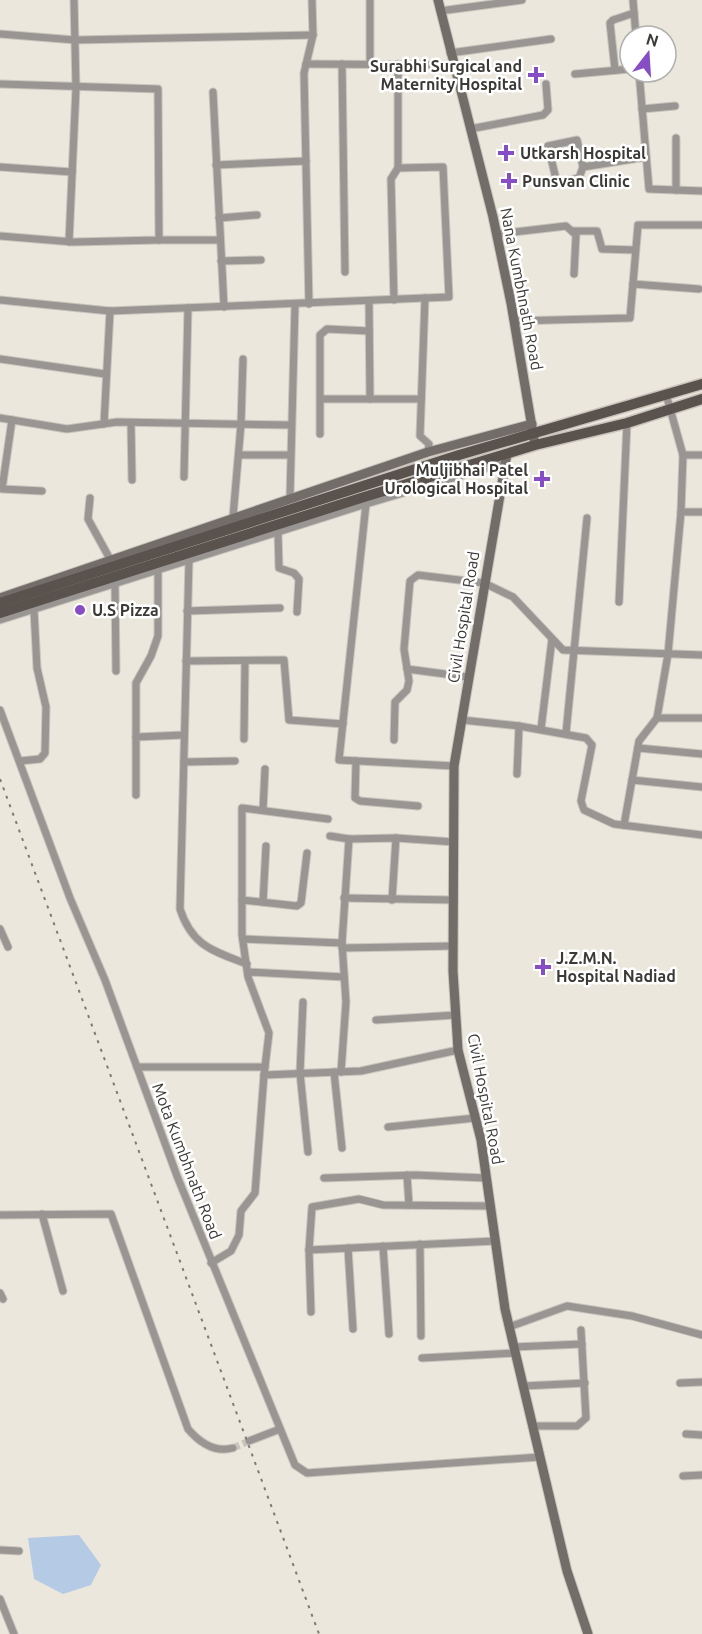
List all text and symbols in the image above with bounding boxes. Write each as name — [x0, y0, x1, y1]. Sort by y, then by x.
north arrow — [618, 24, 678, 84]
text: N — [644, 29, 661, 50]
place label: Surabhi Surgical and Maternity Hospital — [370, 57, 522, 93]
marker: Surabhi Surgical and Maternity Hospital — [527, 66, 545, 84]
marker: Utkarsh Hospital — [497, 144, 515, 162]
place label: Utkarsh Hospital — [520, 144, 646, 162]
marker: Punsvan Clinic — [500, 172, 518, 190]
place label: Punsvan Clinic — [522, 172, 630, 190]
street label: Nana Kumbhnath Road — [497, 206, 547, 372]
place label: Muljibhai Patel Urological Hospital — [384, 461, 528, 497]
marker: Muljibhai Patel Urological Hospital — [533, 470, 551, 488]
street label: Civil Hospital Road — [444, 550, 482, 684]
place label: U.S Pizza — [92, 601, 159, 619]
marker: U.S Pizza — [73, 603, 87, 617]
place label: J.Z.M.N. Hospital Nadiad — [556, 949, 676, 985]
marker: J.Z.M.N. Hospital Nadiad — [534, 958, 552, 976]
street label: Civil Hospital Road — [464, 1032, 508, 1166]
street label: Mota Kumbhnath Road — [149, 1080, 225, 1242]

